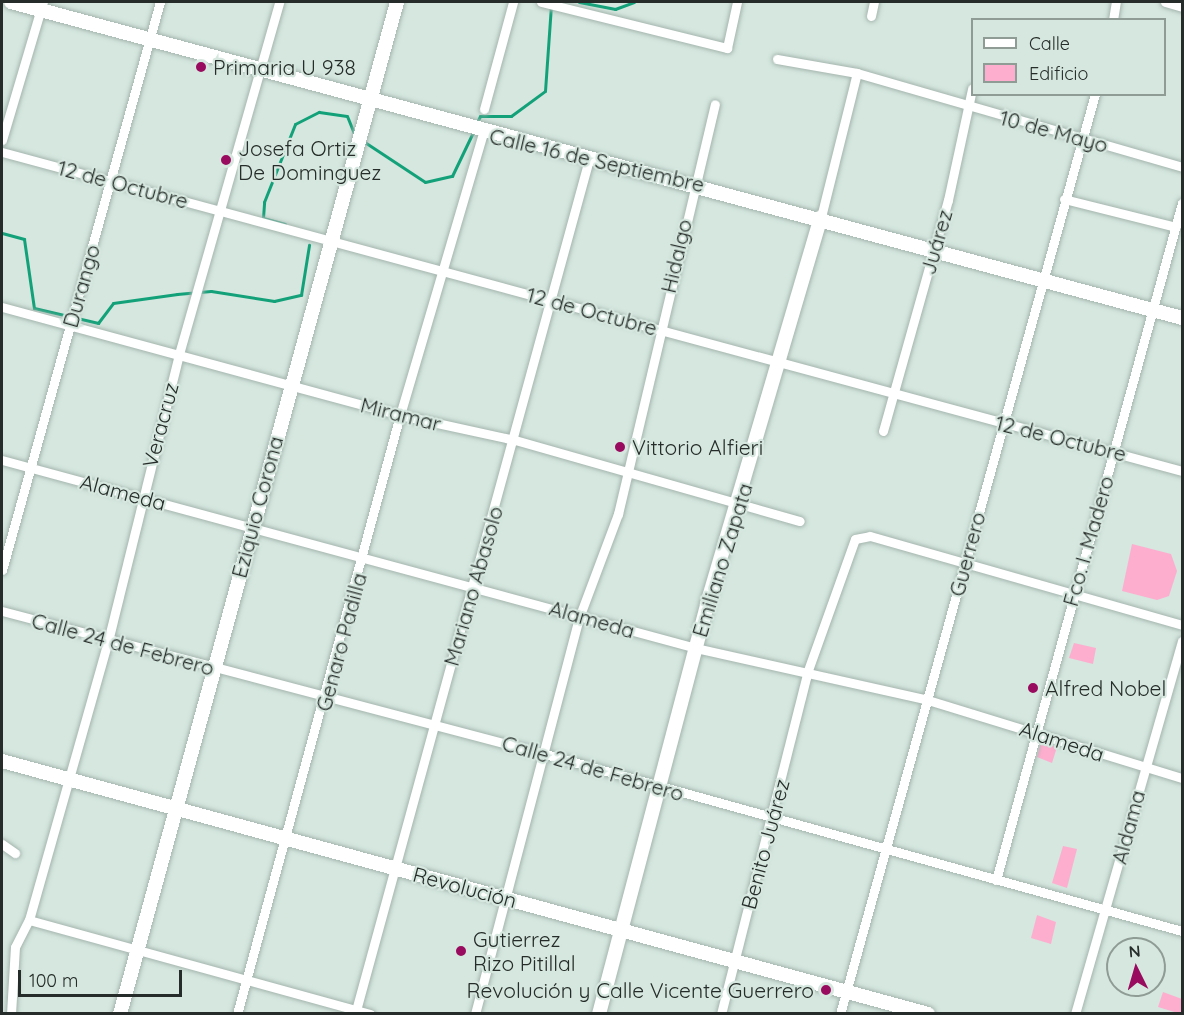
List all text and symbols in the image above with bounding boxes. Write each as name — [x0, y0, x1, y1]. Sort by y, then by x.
legend — [971, 18, 1166, 96]
text: Calle — [1029, 32, 1070, 55]
place label: Primaria U 938 — [213, 54, 356, 80]
marker: Primaria U 938 — [194, 60, 208, 74]
text: Edificio — [1029, 62, 1088, 85]
street label: 10 de Mayo — [997, 104, 1111, 158]
street label: Calle 16 de Septiembre — [487, 123, 707, 197]
place label: Josefa Ortiz De Dominguez — [238, 135, 381, 185]
marker: Josefa Ortiz De Dominguez — [219, 153, 233, 167]
street label: 12 de Octubre — [55, 155, 191, 213]
street label: Juárez — [915, 207, 957, 277]
street label: Hidalgo — [655, 217, 697, 295]
street label: Durango — [57, 242, 105, 330]
street label: 12 de Octubre — [524, 282, 660, 340]
street label: Veracruz — [137, 380, 183, 470]
street label: Miramar — [358, 392, 444, 436]
street label: 12 de Octubre — [993, 410, 1129, 466]
street label: Eziquio Corona — [226, 433, 288, 581]
place label: Vittorio Alfieri — [632, 434, 763, 460]
marker: Vittorio Alfieri — [613, 440, 627, 454]
street label: Alameda — [77, 468, 169, 516]
street label: Fco. I. Madero — [1057, 473, 1119, 609]
street label: Emiliano Zapata — [687, 480, 757, 640]
street label: Mariano Abasolo — [438, 503, 508, 669]
street label: Guerrero — [944, 509, 990, 599]
street label: Genaro Padilla — [310, 570, 372, 714]
street label: Alameda — [546, 595, 638, 643]
street label: Calle 24 de Febrero — [29, 608, 217, 680]
place label: Alfred Nobel — [1045, 675, 1166, 701]
marker: Alfred Nobel — [1026, 681, 1040, 695]
street label: Alameda — [1016, 715, 1108, 767]
street label: Calle 24 de Febrero — [499, 730, 687, 806]
street label: Benito Juárez — [736, 776, 794, 912]
street label: Aldama — [1106, 787, 1150, 867]
street label: Revolución — [410, 861, 520, 913]
place label: Gutierrez Rizo Pitillal — [473, 926, 576, 976]
north arrow — [1106, 937, 1166, 997]
text: N — [1128, 941, 1141, 962]
marker: Gutierrez Rizo Pitillal — [454, 944, 468, 958]
scale bar — [21, 958, 184, 996]
text: 100 m — [29, 969, 78, 992]
place label: Revolución y Calle Vicente Guerrero — [467, 977, 814, 1003]
marker: Revolución y Calle Vicente Guerrero — [819, 983, 833, 997]

